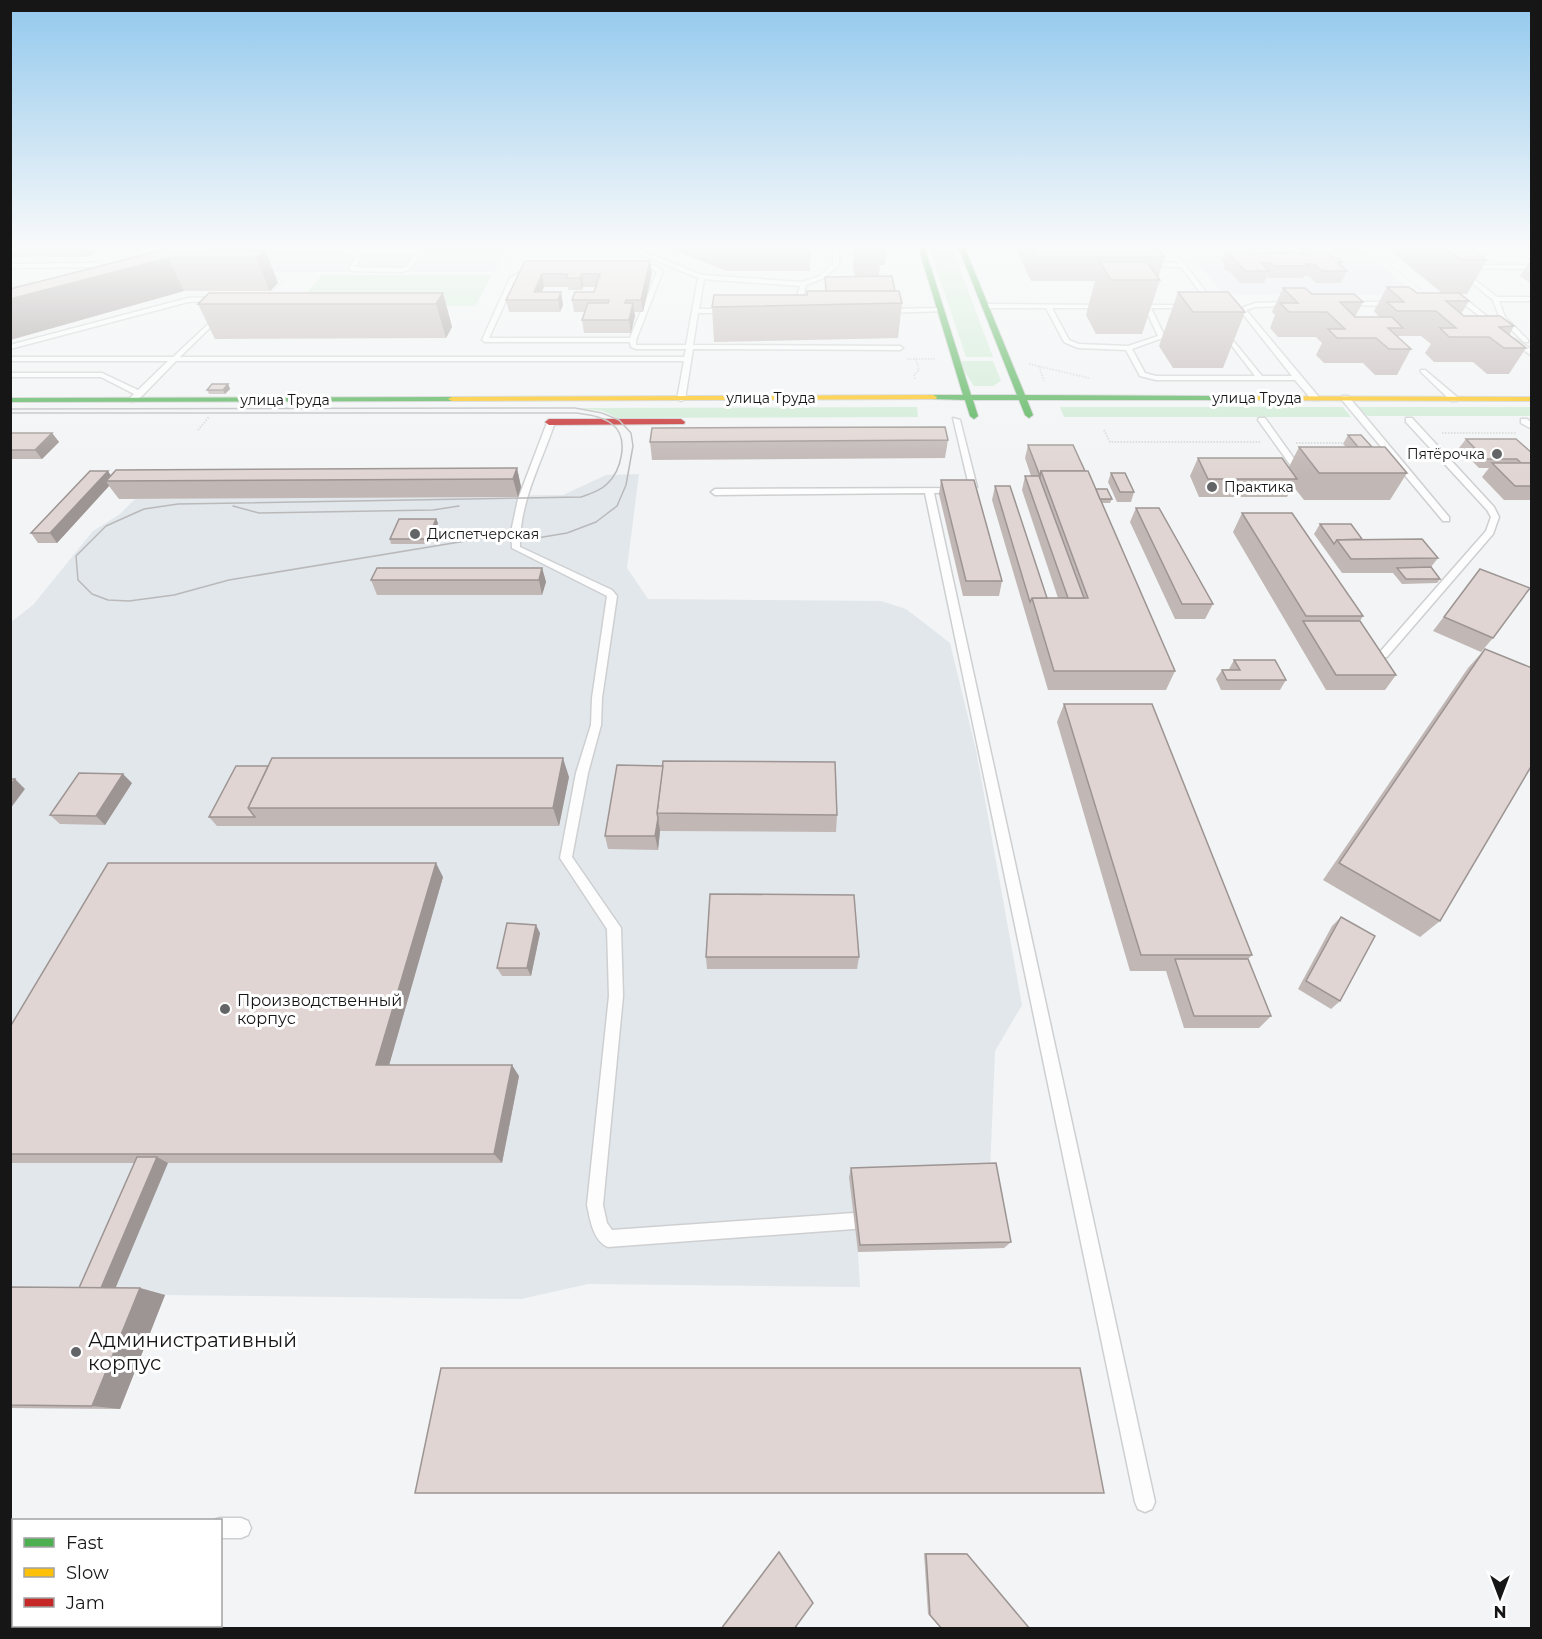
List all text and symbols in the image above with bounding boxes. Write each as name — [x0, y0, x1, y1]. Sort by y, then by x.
street label: улица Труда — [725, 389, 816, 407]
street label: улица Труда — [1211, 389, 1302, 407]
street label: улица Труда — [239, 391, 330, 409]
place label: Пятёрочка — [1407, 445, 1485, 463]
marker: Пятёрочка — [1490, 447, 1504, 461]
place label: Практика — [1224, 478, 1294, 496]
marker: Практика — [1205, 480, 1219, 494]
place label: Диспетчерская — [427, 525, 539, 543]
marker: Диспетчерская — [408, 527, 422, 541]
place label: Производственный корпус — [237, 991, 402, 1028]
marker: Производственный корпус — [218, 1002, 232, 1016]
place label: Административный корпус — [88, 1328, 297, 1375]
marker: Административный корпус — [69, 1345, 83, 1359]
legend — [12, 1519, 222, 1627]
text: Fast — [66, 1532, 104, 1554]
text: Slow — [66, 1562, 109, 1584]
north arrow — [1470, 1567, 1530, 1627]
text: Jam — [65, 1592, 105, 1614]
text: N — [1494, 1602, 1506, 1621]

